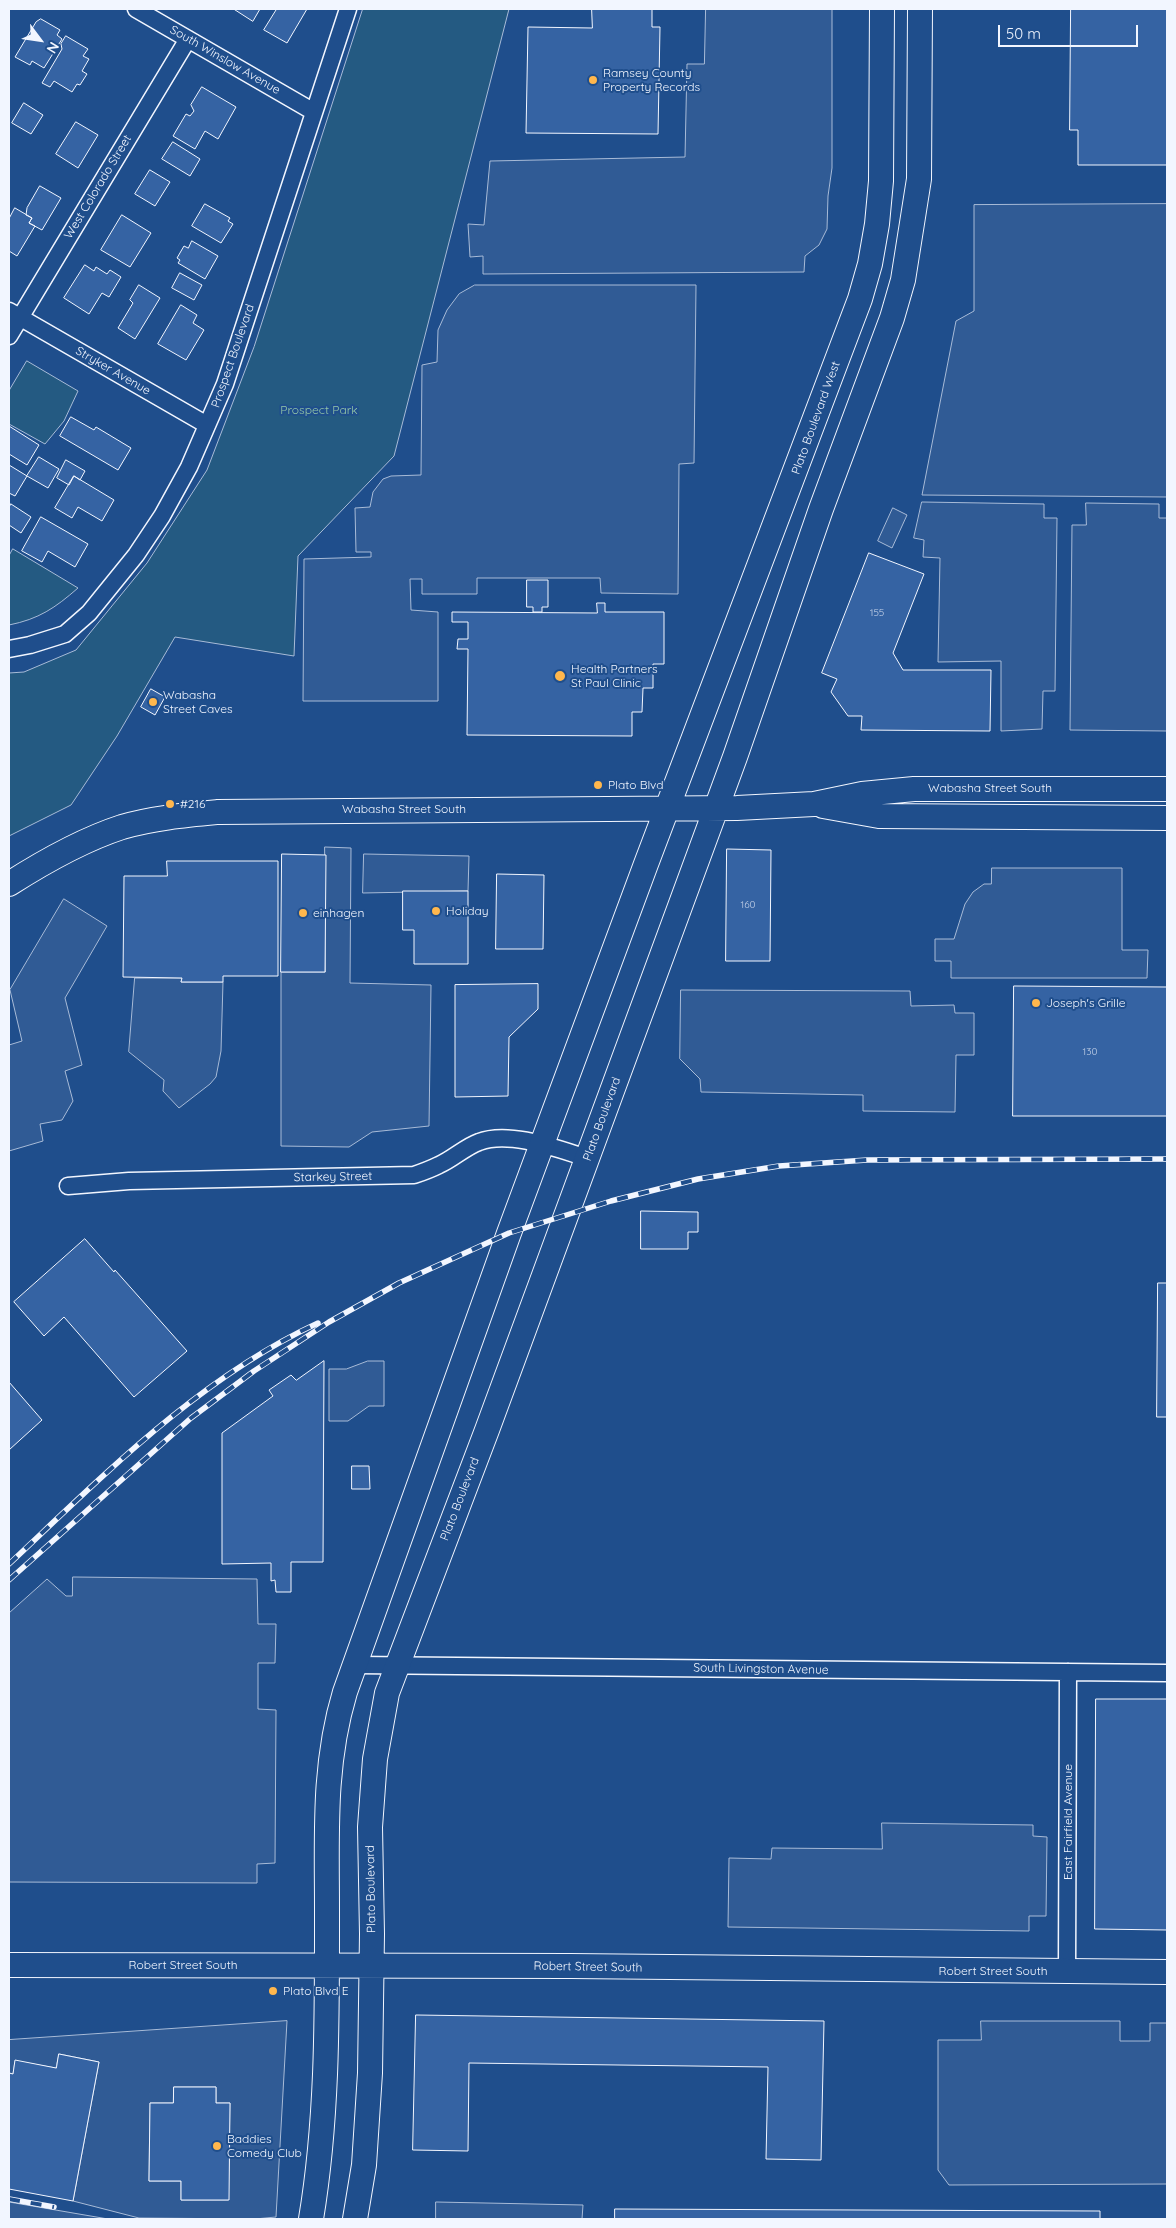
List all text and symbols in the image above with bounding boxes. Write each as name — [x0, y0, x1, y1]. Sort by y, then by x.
north arrow — [15, 15, 65, 65]
scale bar — [1001, 15, 1141, 47]
street label: South Winslow Avenue — [167, 23, 283, 97]
text: 50 m — [1006, 24, 1041, 43]
text: N — [42, 39, 63, 57]
place label: Ramsey County Property Records — [603, 66, 700, 94]
marker: Ramsey County Property Records — [587, 74, 599, 86]
street label: West Colorado Street — [61, 133, 135, 241]
street label: Prospect Boulevard — [209, 302, 257, 410]
street label: Stryker Avenue — [73, 344, 153, 398]
street label: Plato Boulevard West — [789, 359, 843, 477]
park label: Prospect Park — [280, 403, 358, 417]
house number: 155 — [870, 607, 884, 619]
place label: Health Partners St Paul Clinic — [571, 662, 658, 690]
marker: Health Partners St Paul Clinic — [553, 669, 567, 683]
place label: Wabasha Street Caves — [163, 688, 233, 716]
marker: Wabasha Street Caves — [147, 696, 159, 708]
place label: Plato Blvd — [608, 778, 664, 792]
marker: Plato Blvd — [592, 779, 604, 791]
street label: Wabasha Street South — [928, 781, 1052, 795]
place label: #216 — [180, 797, 205, 811]
marker: #216 — [164, 798, 176, 810]
street label: Wabasha Street South — [342, 802, 466, 816]
house number: 160 — [740, 899, 756, 911]
place label: Holiday — [446, 904, 489, 918]
marker: Holiday — [430, 905, 442, 917]
place label: einhagen — [313, 906, 364, 920]
marker: einhagen — [297, 907, 309, 919]
place label: Joseph's Grille — [1046, 996, 1126, 1010]
marker: Joseph's Grille — [1030, 997, 1042, 1009]
house number: 130 — [1083, 1046, 1097, 1058]
street label: Plato Boulevard — [580, 1075, 624, 1163]
street label: Starkey Street — [294, 1169, 372, 1185]
street label: Plato Boulevard — [437, 1455, 483, 1543]
street label: South Livingston Avenue — [693, 1661, 829, 1677]
street label: East Fairfield Avenue — [1061, 1764, 1075, 1880]
street label: Plato Boulevard — [363, 1845, 379, 1933]
street label: Robert Street South — [128, 1958, 238, 1972]
street label: Robert Street South — [533, 1959, 643, 1975]
street label: Robert Street South — [938, 1964, 1048, 1978]
place label: Plato Blvd E — [283, 1984, 349, 1998]
marker: Plato Blvd E — [267, 1985, 279, 1997]
place label: Baddies Comedy Club — [227, 2132, 302, 2160]
marker: Baddies Comedy Club — [211, 2140, 223, 2152]

